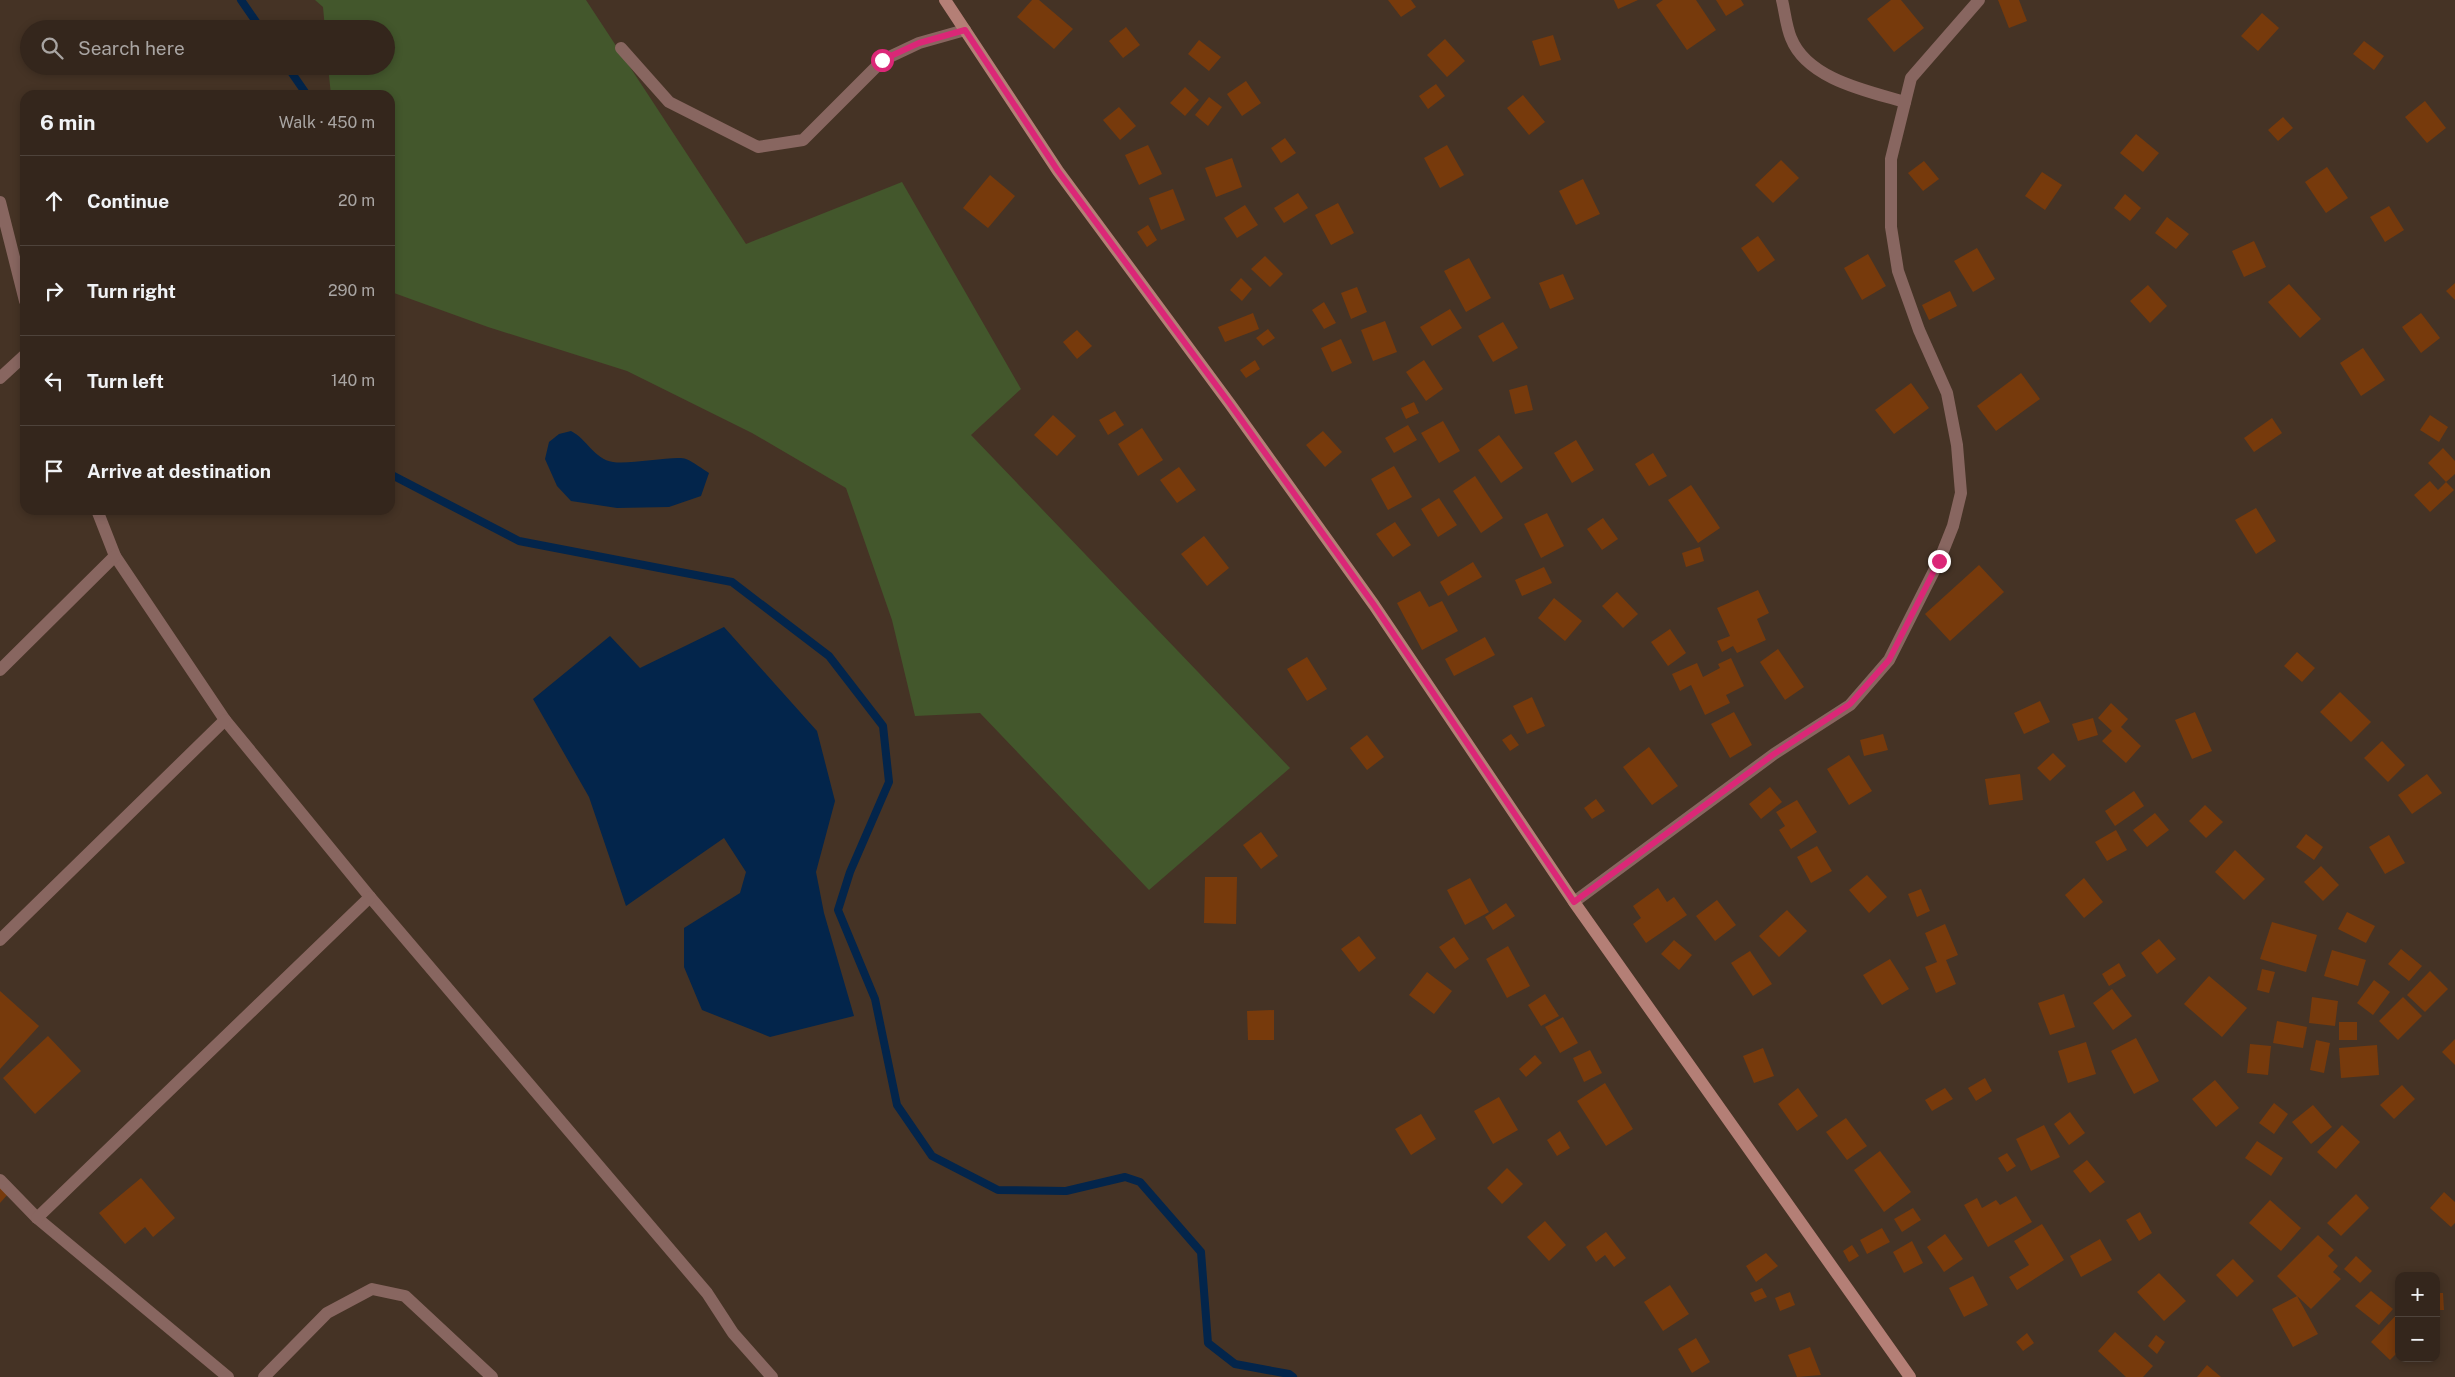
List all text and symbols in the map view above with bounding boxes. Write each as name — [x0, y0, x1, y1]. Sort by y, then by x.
search box — [20, 20, 395, 75]
icon: search — [38, 34, 66, 62]
text: Search here — [78, 37, 185, 59]
route start — [871, 49, 894, 72]
text: 6 min — [40, 110, 96, 135]
text: Walk · 450 m — [279, 113, 375, 132]
icon: ahead — [40, 187, 68, 215]
text: Continue — [87, 190, 169, 212]
text: 20 m — [338, 191, 375, 210]
icon: right — [40, 277, 68, 305]
text: Turn right — [87, 280, 176, 302]
text: 290 m — [328, 281, 375, 300]
icon: left — [40, 367, 68, 395]
text: Turn left — [87, 370, 164, 392]
text: 140 m — [331, 371, 375, 390]
icon: arrive — [40, 457, 68, 485]
text: Arrive at destination — [87, 460, 271, 482]
route end — [1928, 550, 1951, 573]
map controls — [2395, 1272, 2440, 1362]
button: + — [2395, 1272, 2440, 1317]
button: − — [2395, 1317, 2440, 1362]

